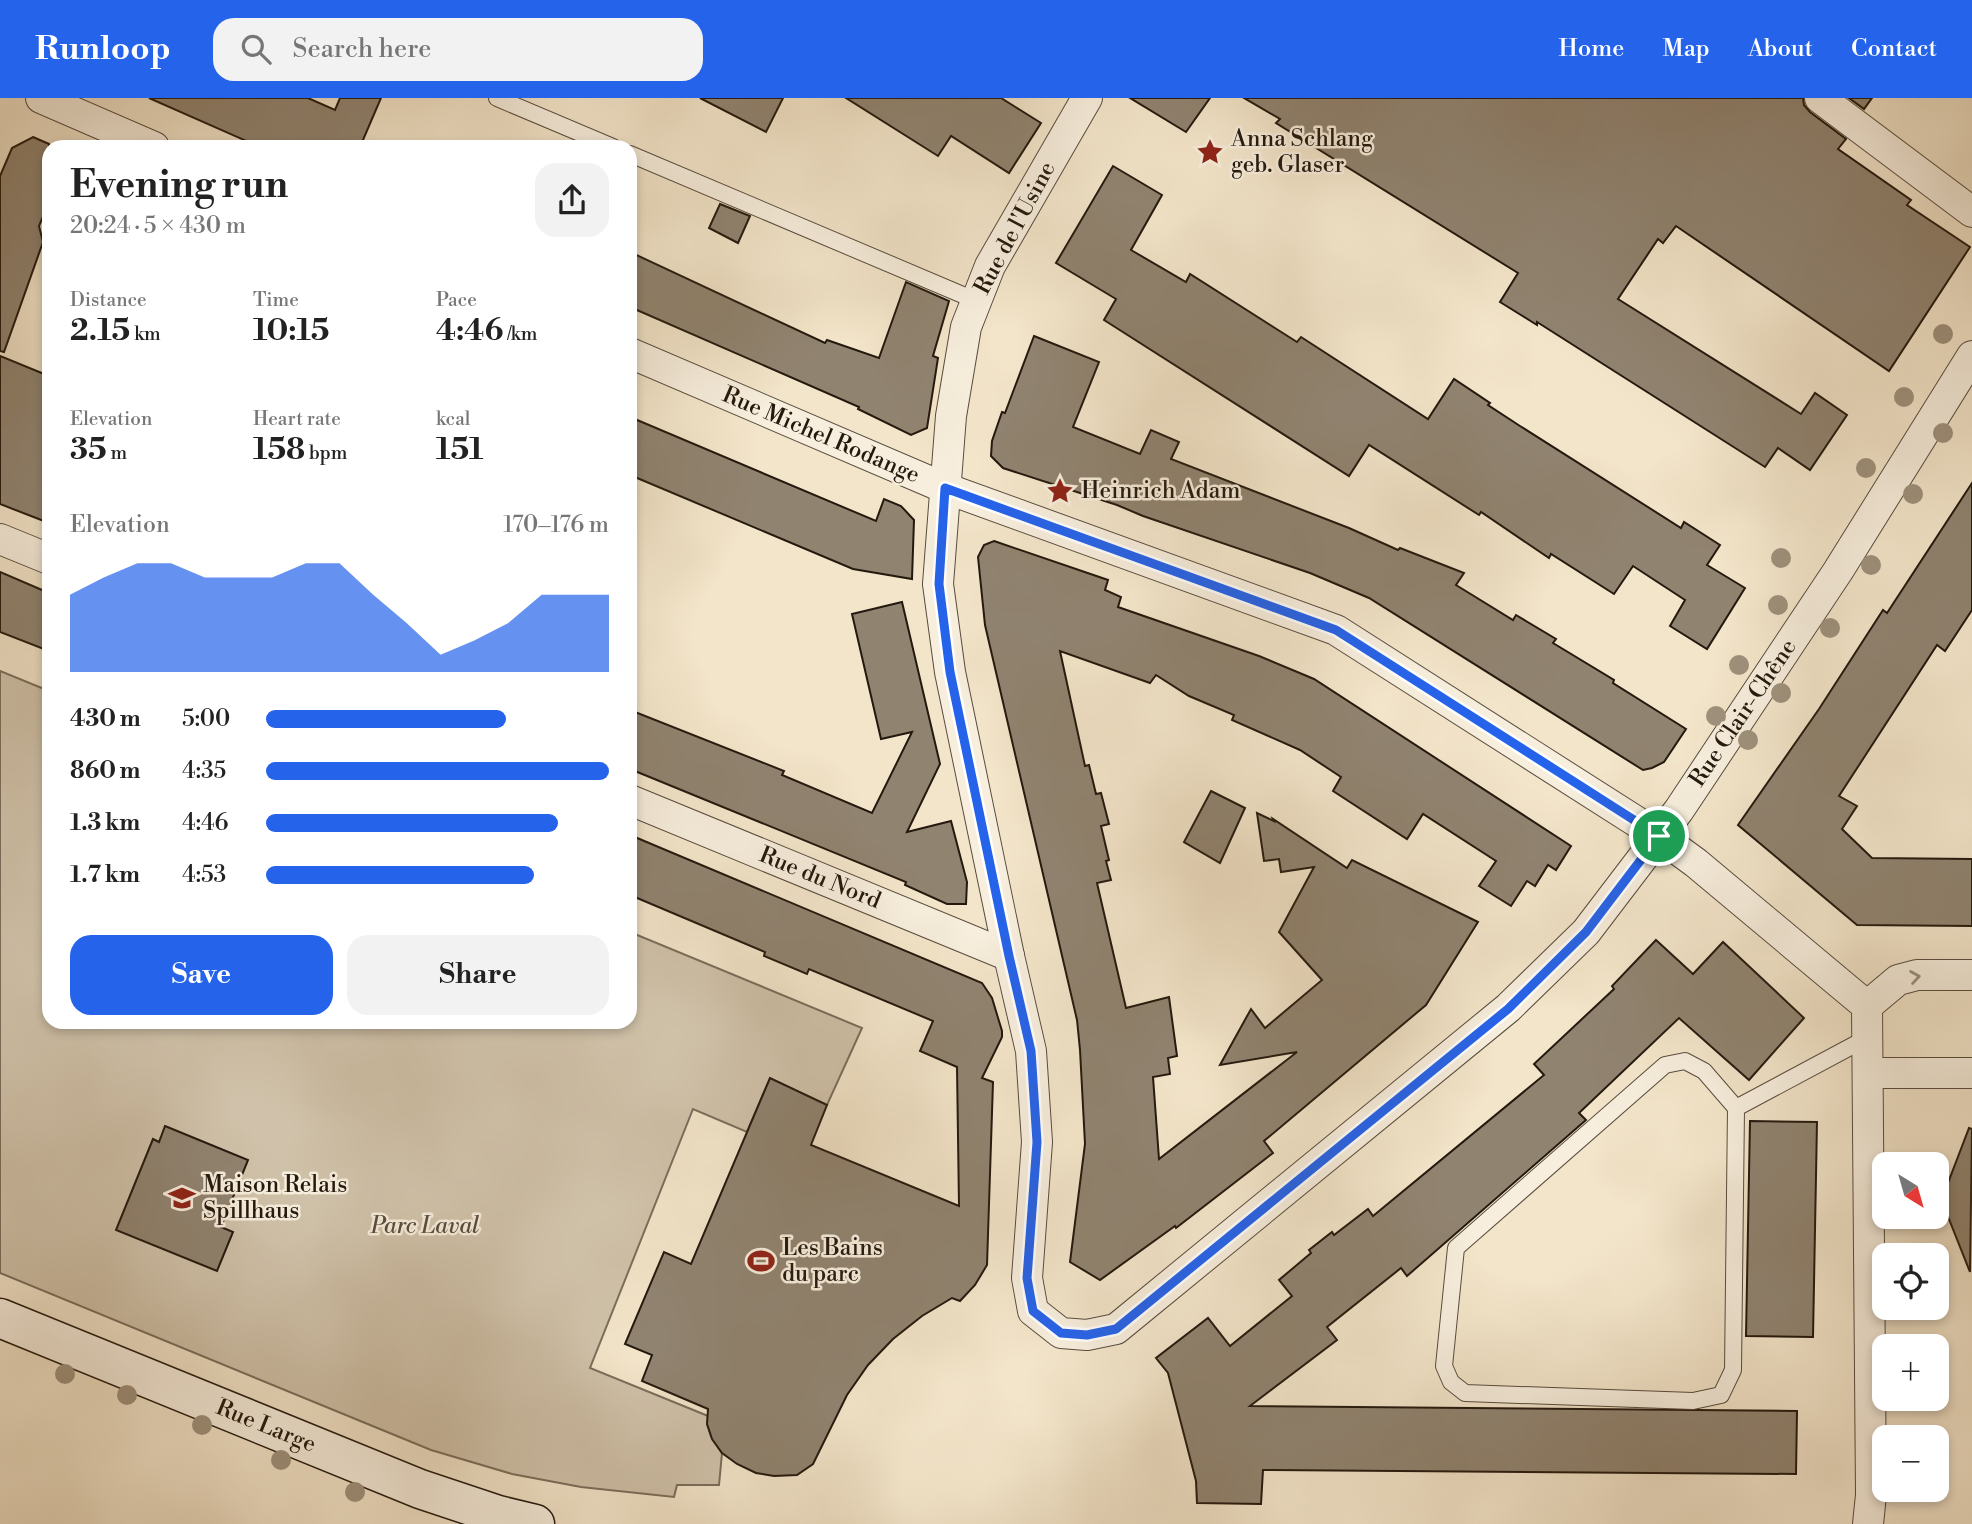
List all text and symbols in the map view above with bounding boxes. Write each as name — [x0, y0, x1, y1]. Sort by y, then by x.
search box — [213, 18, 703, 81]
text: Runloop — [35, 29, 171, 70]
icon: search — [237, 30, 275, 68]
text: Search here — [293, 33, 431, 65]
text: Home — [1559, 34, 1624, 64]
text: Map — [1662, 34, 1710, 64]
text: About — [1748, 34, 1813, 64]
text: Contact — [1851, 34, 1937, 64]
place label: Anna Schlang geb. Glaser — [1230, 125, 1373, 179]
place icon: Anna Schlang geb. Glaser — [1195, 137, 1225, 167]
street label: Rue de l'Usine — [968, 157, 1062, 299]
text: Evening run — [70, 162, 288, 209]
button: share — [535, 163, 609, 237]
text: 20:24 · 5 × 430 m — [70, 212, 246, 240]
text: Distance — [70, 288, 147, 312]
text: Time — [253, 288, 299, 312]
text: Pace — [436, 288, 477, 312]
text: 2.15 — [70, 312, 130, 350]
text: 10:15 — [253, 312, 329, 350]
text: 4:46 — [436, 312, 503, 350]
text: km — [130, 322, 161, 346]
text: /km — [503, 322, 537, 346]
street label: Rue Michel Rodange — [718, 381, 924, 489]
text: Elevation — [70, 407, 152, 431]
text: Heart rate — [253, 407, 341, 431]
text: kcal — [436, 407, 470, 431]
text: 35 — [70, 431, 107, 469]
text: 158 — [253, 431, 305, 469]
text: 151 — [436, 431, 483, 469]
text: m — [107, 441, 127, 465]
text: bpm — [305, 441, 348, 465]
place icon: Heinrich Adam — [1045, 476, 1075, 506]
place label: Heinrich Adam — [1081, 477, 1240, 505]
text: Elevation — [70, 511, 170, 539]
text: 170–176 m — [503, 511, 609, 539]
street label: Rue Clair-Chêne — [1683, 634, 1803, 792]
text: 430 m — [70, 705, 141, 733]
text: 5:00 — [182, 705, 230, 733]
text: 860 m — [70, 757, 140, 785]
text: 4:35 — [182, 757, 226, 785]
pin — [1629, 806, 1689, 866]
text: 1.3 km — [70, 809, 140, 837]
text: 4:46 — [182, 809, 229, 837]
icon: arrive — [1640, 817, 1678, 855]
street label: Rue du Nord — [755, 841, 885, 915]
text: 1.7 km — [70, 861, 140, 889]
text: 4:53 — [182, 861, 226, 889]
button: Save — [70, 935, 333, 1015]
button: Share — [347, 935, 609, 1015]
one-way arrow — [1909, 970, 1921, 985]
north arrow — [1872, 1152, 1950, 1228]
map controls — [1872, 1152, 1949, 1502]
place label: Maison Relais Spillhaus — [203, 1171, 347, 1225]
school or university icon: Maison Relais Spillhaus — [167, 1183, 197, 1213]
park label: Parc Laval — [370, 1212, 480, 1240]
place label: Les Bains du parc — [782, 1234, 883, 1288]
button: locate — [1872, 1243, 1949, 1320]
sports icon: Les Bains du parc — [746, 1246, 776, 1276]
button: + — [1872, 1334, 1949, 1411]
street label: Rue Large — [212, 1393, 320, 1459]
button: − — [1872, 1425, 1949, 1502]

